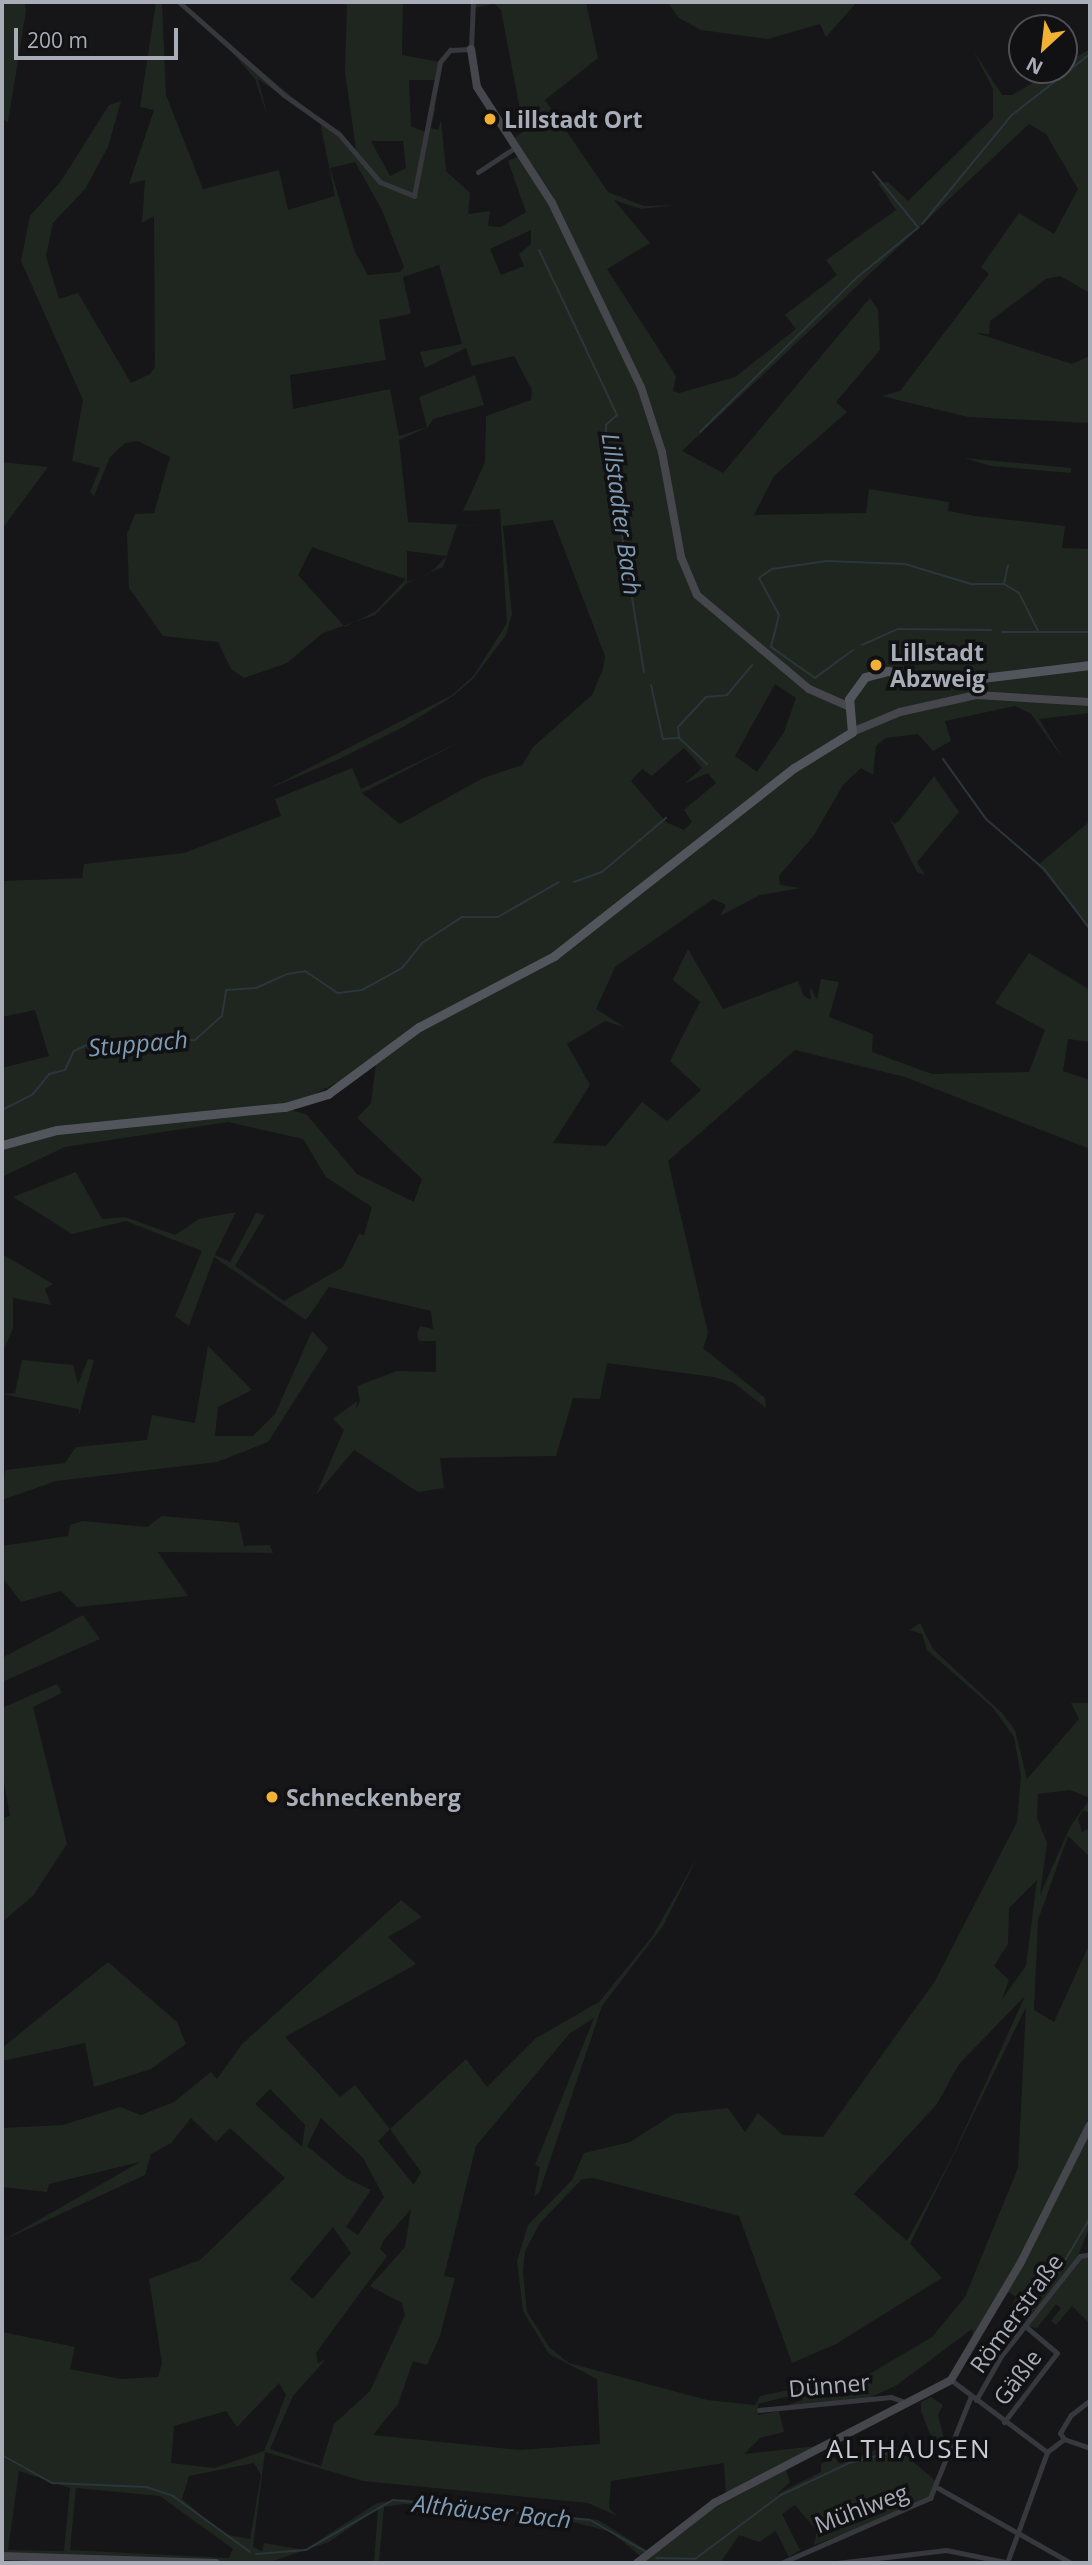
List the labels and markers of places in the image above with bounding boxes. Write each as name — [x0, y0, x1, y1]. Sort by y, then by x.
place label: Lillstadt Ort — [504, 105, 643, 133]
marker: Lillstadt Ort — [482, 111, 498, 127]
place label: Lillstadt Abzweig — [890, 638, 985, 692]
marker: Lillstadt Abzweig — [868, 657, 884, 673]
place label: Schneckenberg — [286, 1783, 461, 1811]
marker: Schneckenberg — [264, 1789, 280, 1805]

